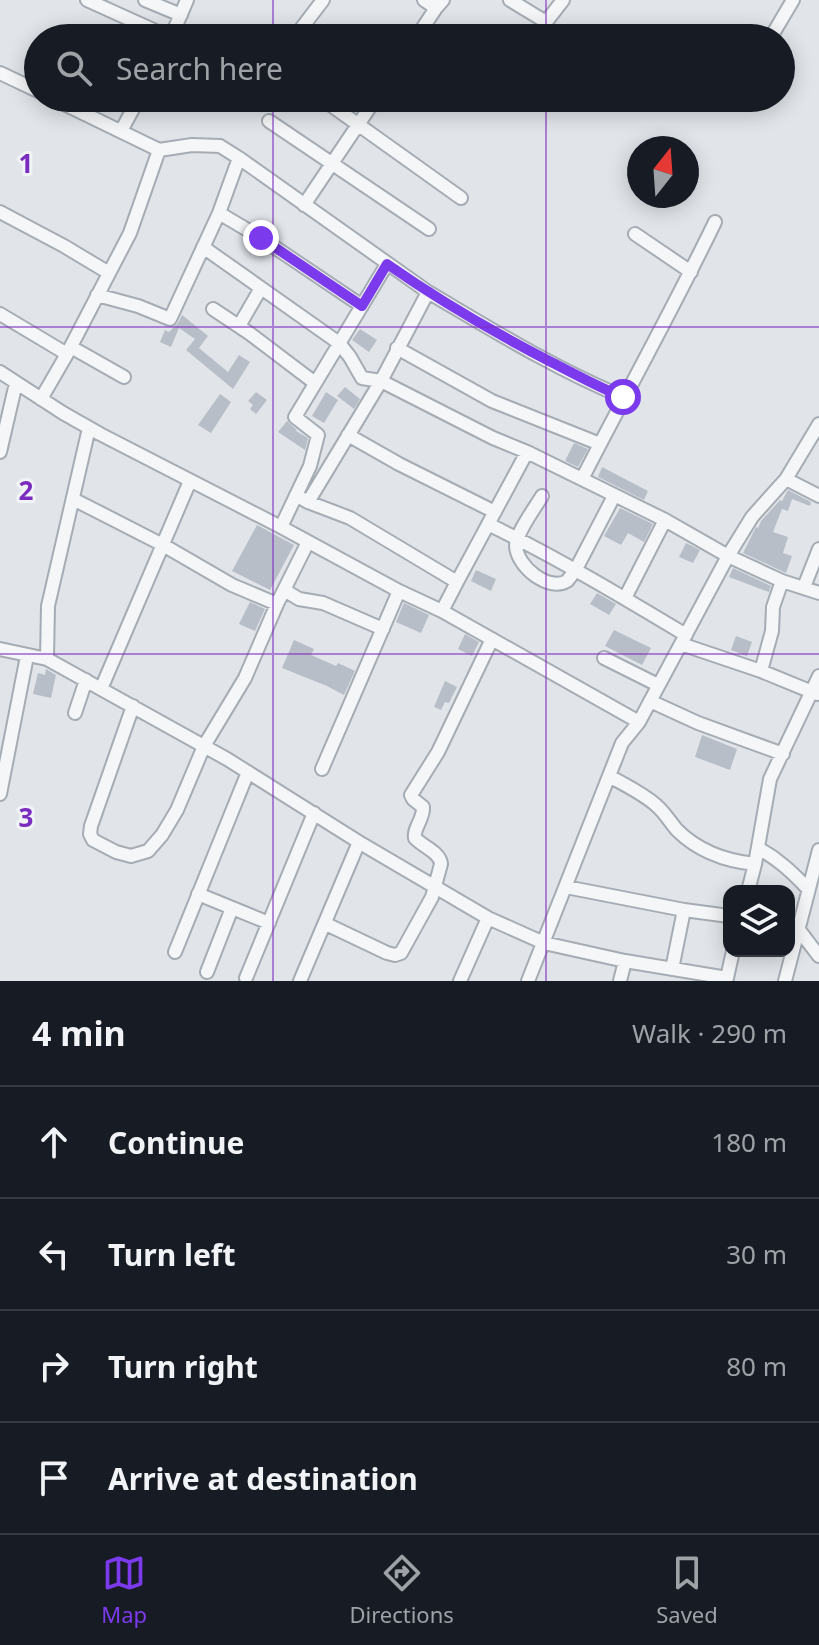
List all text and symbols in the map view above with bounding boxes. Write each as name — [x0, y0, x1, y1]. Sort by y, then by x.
search box — [24, 24, 795, 112]
icon: search — [52, 46, 96, 90]
text: Search here — [116, 48, 283, 89]
north arrow — [627, 136, 699, 208]
text: 1 — [19, 145, 33, 181]
route end — [243, 220, 279, 256]
route start — [605, 379, 641, 415]
text: 2 — [19, 472, 34, 508]
text: 3 — [19, 799, 33, 835]
map controls — [723, 885, 795, 957]
button: layers — [723, 885, 795, 957]
text: 4 min — [32, 1010, 126, 1056]
text: Walk · 290 m — [632, 1015, 787, 1051]
icon: ahead — [32, 1120, 76, 1164]
text: Continue — [108, 1122, 244, 1163]
text: 180 m — [711, 1124, 787, 1160]
icon: left — [32, 1232, 76, 1276]
text: Turn left — [108, 1234, 236, 1275]
text: 30 m — [726, 1236, 787, 1272]
icon: right — [32, 1344, 76, 1388]
text: Turn right — [108, 1346, 258, 1387]
text: 80 m — [726, 1348, 787, 1384]
icon: arrive — [32, 1456, 76, 1500]
text: Arrive at destination — [108, 1458, 418, 1499]
tab: Map — [101, 1551, 147, 1629]
tab: Directions — [349, 1551, 454, 1629]
tab: Saved — [656, 1551, 718, 1629]

